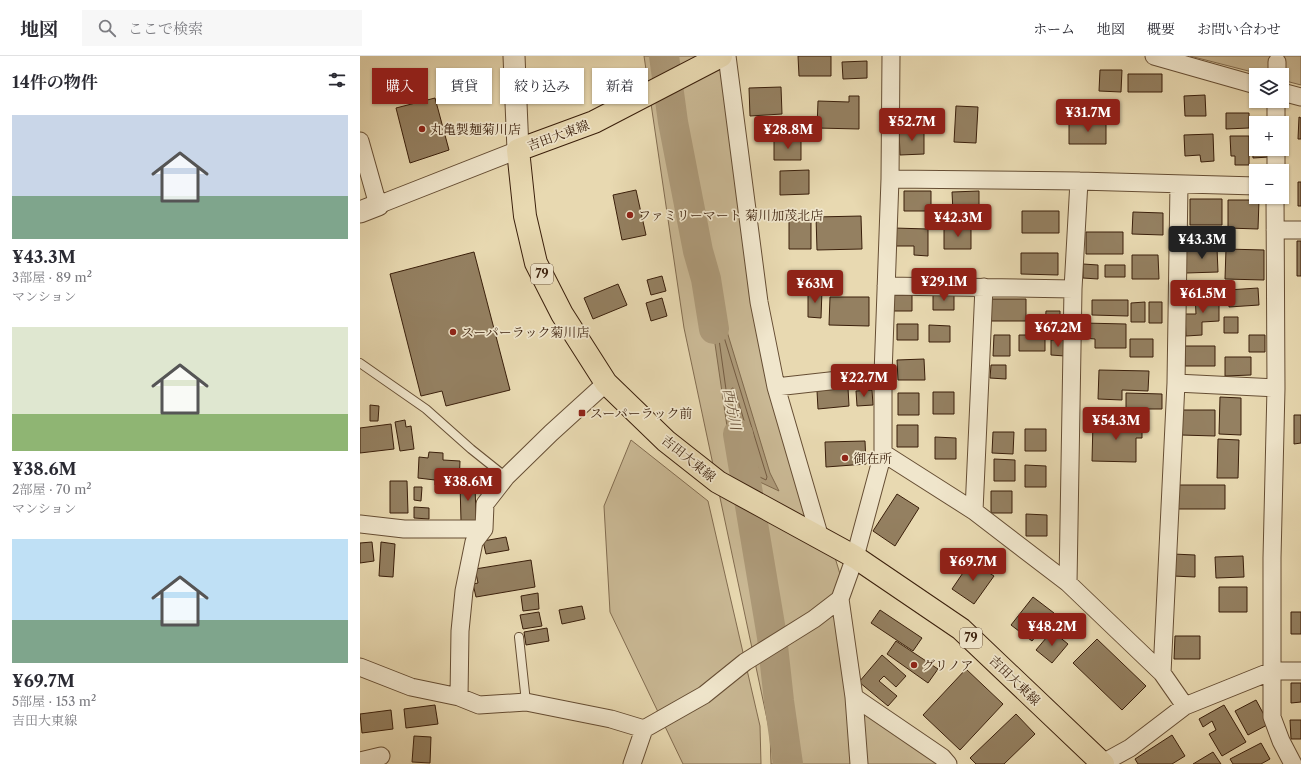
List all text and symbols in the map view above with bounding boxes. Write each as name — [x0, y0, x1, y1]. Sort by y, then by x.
search box — [82, 10, 362, 46]
icon: search — [96, 17, 118, 39]
text: 地図 — [20, 18, 58, 41]
text: ここで検索 — [128, 19, 203, 38]
text: ホーム — [1033, 20, 1075, 38]
text: 地図 — [1097, 20, 1125, 38]
text: 概要 — [1147, 20, 1175, 38]
text: お問い合わせ — [1197, 20, 1281, 38]
chip: 購入 — [372, 68, 428, 104]
chip: 賃貸 — [436, 68, 492, 104]
chip: 絞り込み — [500, 68, 584, 104]
chip: 新着 — [592, 68, 648, 104]
map controls — [1249, 68, 1289, 204]
button: layers — [1249, 68, 1289, 108]
icon: filters — [326, 69, 348, 91]
text: 14件の物件 — [12, 72, 98, 92]
pin: ¥31.7M — [1055, 99, 1121, 133]
text: ¥31.7M — [1065, 104, 1111, 120]
pin: ¥52.7M — [879, 108, 945, 142]
text: ¥52.7M — [888, 113, 936, 129]
street label: 吉田大東線 — [525, 116, 591, 154]
pin: ¥28.8M — [755, 116, 821, 150]
button: + — [1249, 116, 1289, 156]
place label: 丸亀製麺菊川店 — [430, 121, 521, 137]
text: ¥28.8M — [763, 121, 813, 137]
marker: 丸亀製麺菊川店 — [417, 124, 427, 134]
icon: home — [144, 141, 216, 213]
button: − — [1249, 164, 1289, 204]
pin: ¥42.3M — [925, 204, 991, 238]
place label: ファミリーマート 菊川加茂北店 — [638, 207, 823, 223]
text: ¥42.3M — [933, 209, 983, 225]
marker: ファミリーマート 菊川加茂北店 — [625, 210, 635, 220]
pin: ¥43.3M — [1169, 226, 1235, 260]
text: ¥43.3M — [1178, 231, 1226, 247]
text: ¥43.3M — [12, 247, 76, 267]
road number: 79 — [531, 264, 553, 284]
pin: ¥29.1M — [911, 268, 977, 302]
text: 3部屋 · 89 m² — [12, 269, 92, 285]
pin: ¥63M — [791, 270, 839, 304]
text: ¥29.1M — [920, 273, 968, 289]
text: ¥63M — [796, 275, 834, 291]
pin: ¥61.5M — [1170, 280, 1236, 314]
text: ¥61.5M — [1179, 285, 1227, 301]
text: マンション — [12, 288, 76, 304]
pin: ¥67.2M — [1025, 314, 1091, 348]
text: ¥67.2M — [1034, 319, 1082, 335]
place label: スーパーラック菊川店 — [461, 324, 589, 340]
marker: スーパーラック菊川店 — [448, 327, 458, 337]
icon: home — [144, 353, 216, 425]
pin: ¥22.7M — [831, 364, 897, 398]
text: ¥22.7M — [840, 369, 888, 385]
water label: 西方川 — [719, 387, 746, 433]
place label: スーパーラック前 — [590, 405, 692, 421]
pin: ¥54.3M — [1083, 407, 1149, 441]
marker: スーパーラック前 — [577, 408, 587, 418]
text: ¥54.3M — [1092, 412, 1140, 428]
street label: 吉田大東線 — [659, 431, 719, 485]
place label: 御在所 — [853, 450, 892, 466]
marker: 御在所 — [840, 453, 850, 463]
text: ¥38.6M — [12, 459, 77, 479]
pin: ¥38.6M — [435, 468, 501, 502]
text: ¥38.6M — [443, 473, 493, 489]
text: 2部屋 · 70 m² — [12, 481, 92, 497]
text: マンション — [12, 500, 76, 516]
pin: ¥69.7M — [940, 548, 1006, 582]
text: ¥69.7M — [949, 553, 997, 569]
icon: home — [144, 565, 216, 637]
pin: ¥48.2M — [1019, 613, 1085, 647]
text: ¥48.2M — [1027, 618, 1077, 634]
road number: 79 — [960, 628, 982, 648]
street label: 吉田大東線 — [986, 652, 1044, 708]
place label: グリノア — [922, 657, 973, 673]
marker: グリノア — [909, 660, 919, 670]
text: ¥69.7M — [12, 671, 75, 691]
text: 5部屋 · 153 m² — [12, 693, 96, 709]
text: 吉田大東線 — [12, 712, 77, 728]

